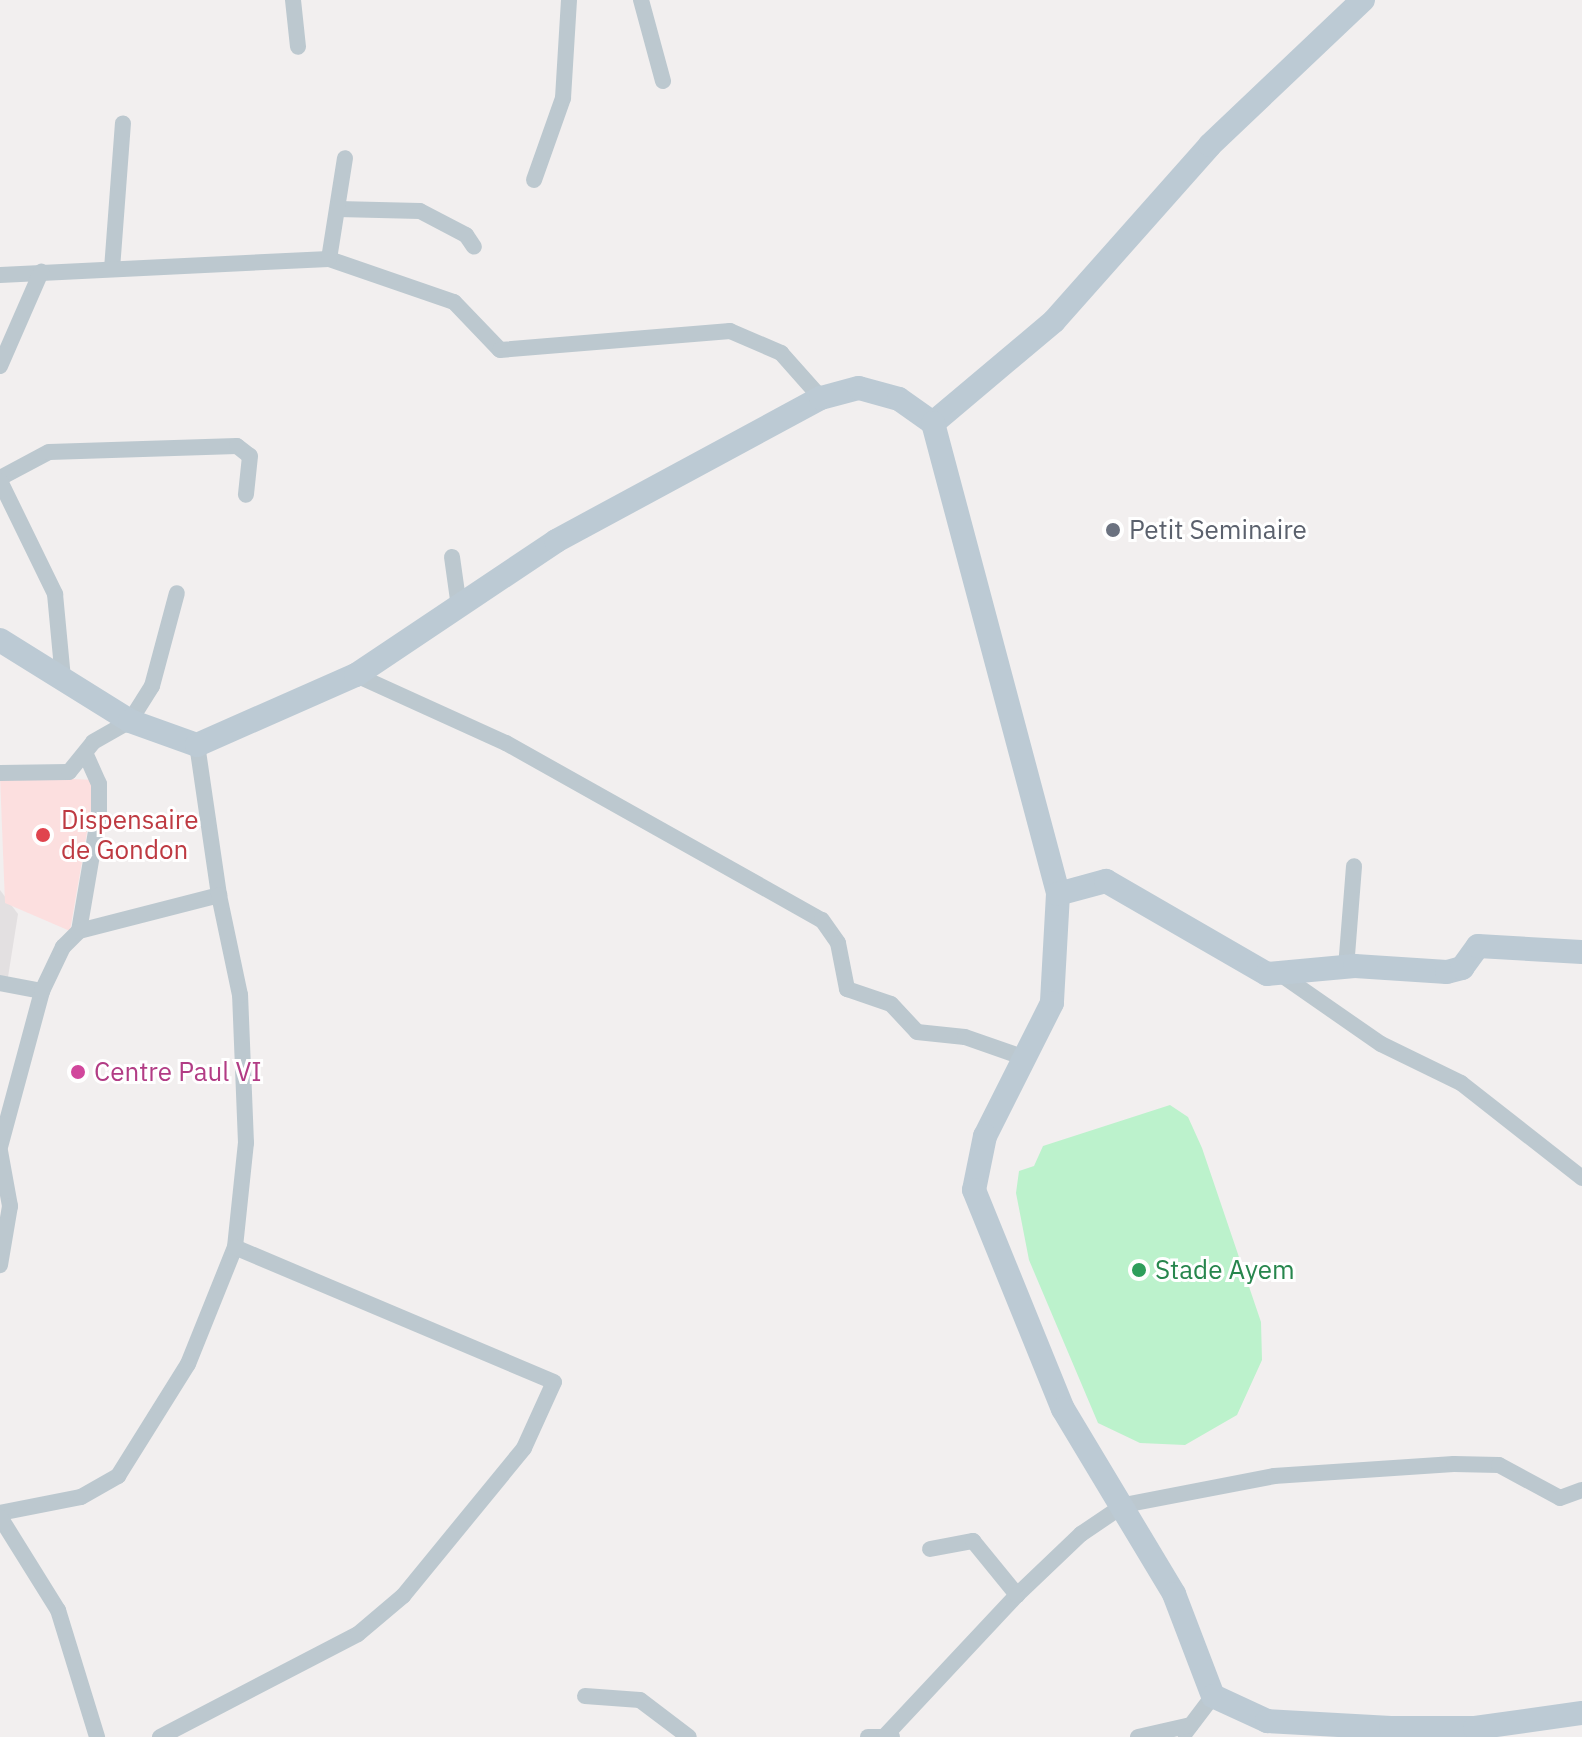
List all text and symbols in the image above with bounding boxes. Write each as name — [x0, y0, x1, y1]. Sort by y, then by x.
place label: Petit Seminaire — [1129, 514, 1307, 546]
marker: Petit Seminaire — [1104, 521, 1122, 539]
place label: Dispensaire de Gondon — [61, 804, 198, 866]
marker: Dispensaire de Gondon — [32, 824, 54, 846]
place label: Centre Paul VI — [94, 1056, 262, 1088]
marker: Centre Paul VI — [69, 1063, 87, 1081]
place label: Stade Ayem — [1155, 1254, 1295, 1286]
marker: Stade Ayem — [1130, 1261, 1148, 1279]

